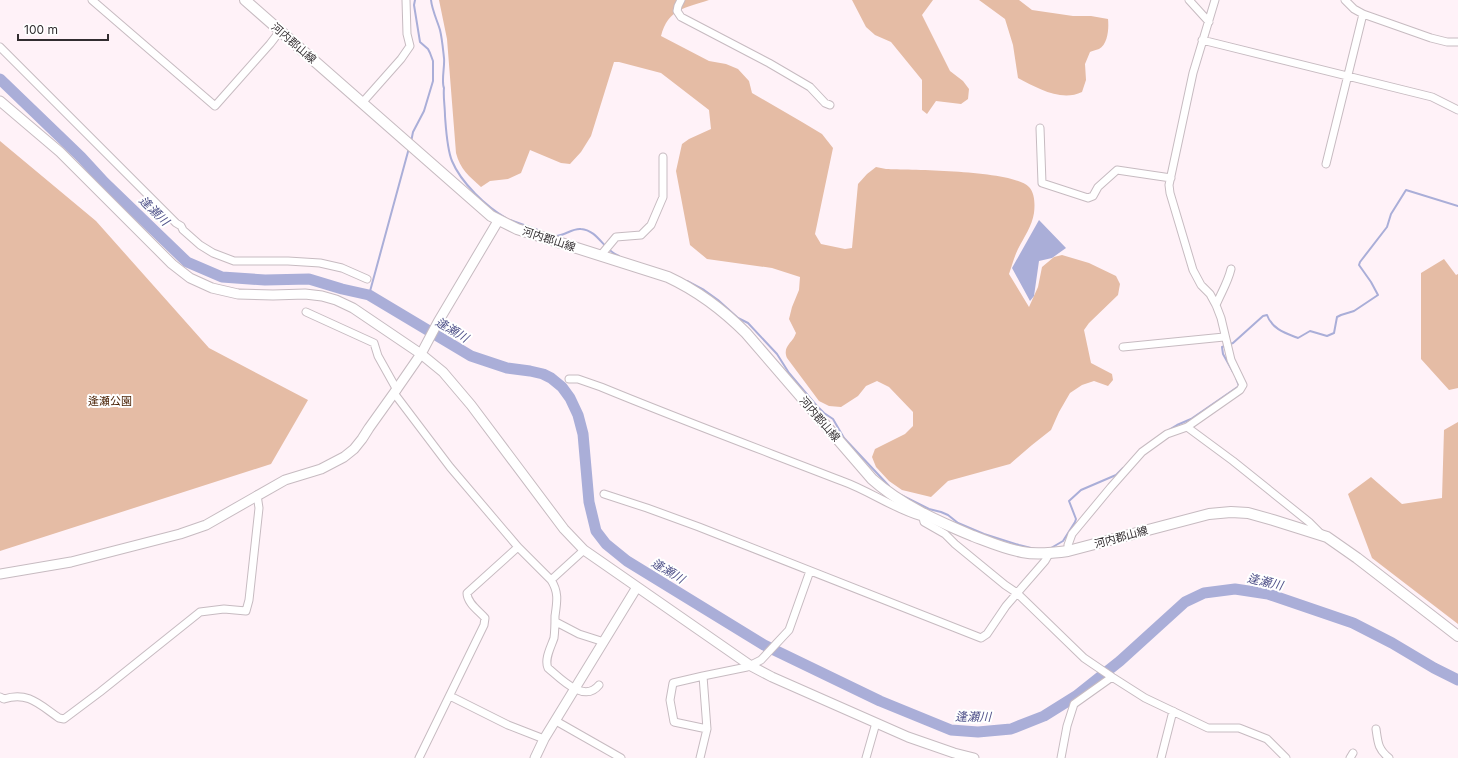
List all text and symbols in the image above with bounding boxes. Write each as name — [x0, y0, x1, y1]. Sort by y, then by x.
scale bar — [18, 16, 108, 42]
street label: 河内郡山線 — [269, 20, 319, 66]
text: 100 m — [24, 22, 58, 37]
water label: 逢瀬川 — [136, 193, 174, 230]
street label: 河内郡山線 — [521, 224, 577, 254]
water label: 逢瀬川 — [433, 314, 473, 346]
park label: 逢瀬公園 — [88, 394, 132, 408]
street label: 河内郡山線 — [797, 394, 843, 444]
street label: 河内郡山線 — [1093, 523, 1149, 551]
water label: 逢瀬川 — [649, 555, 689, 587]
water label: 逢瀬川 — [1246, 570, 1286, 593]
water label: 逢瀬川 — [955, 709, 993, 724]

